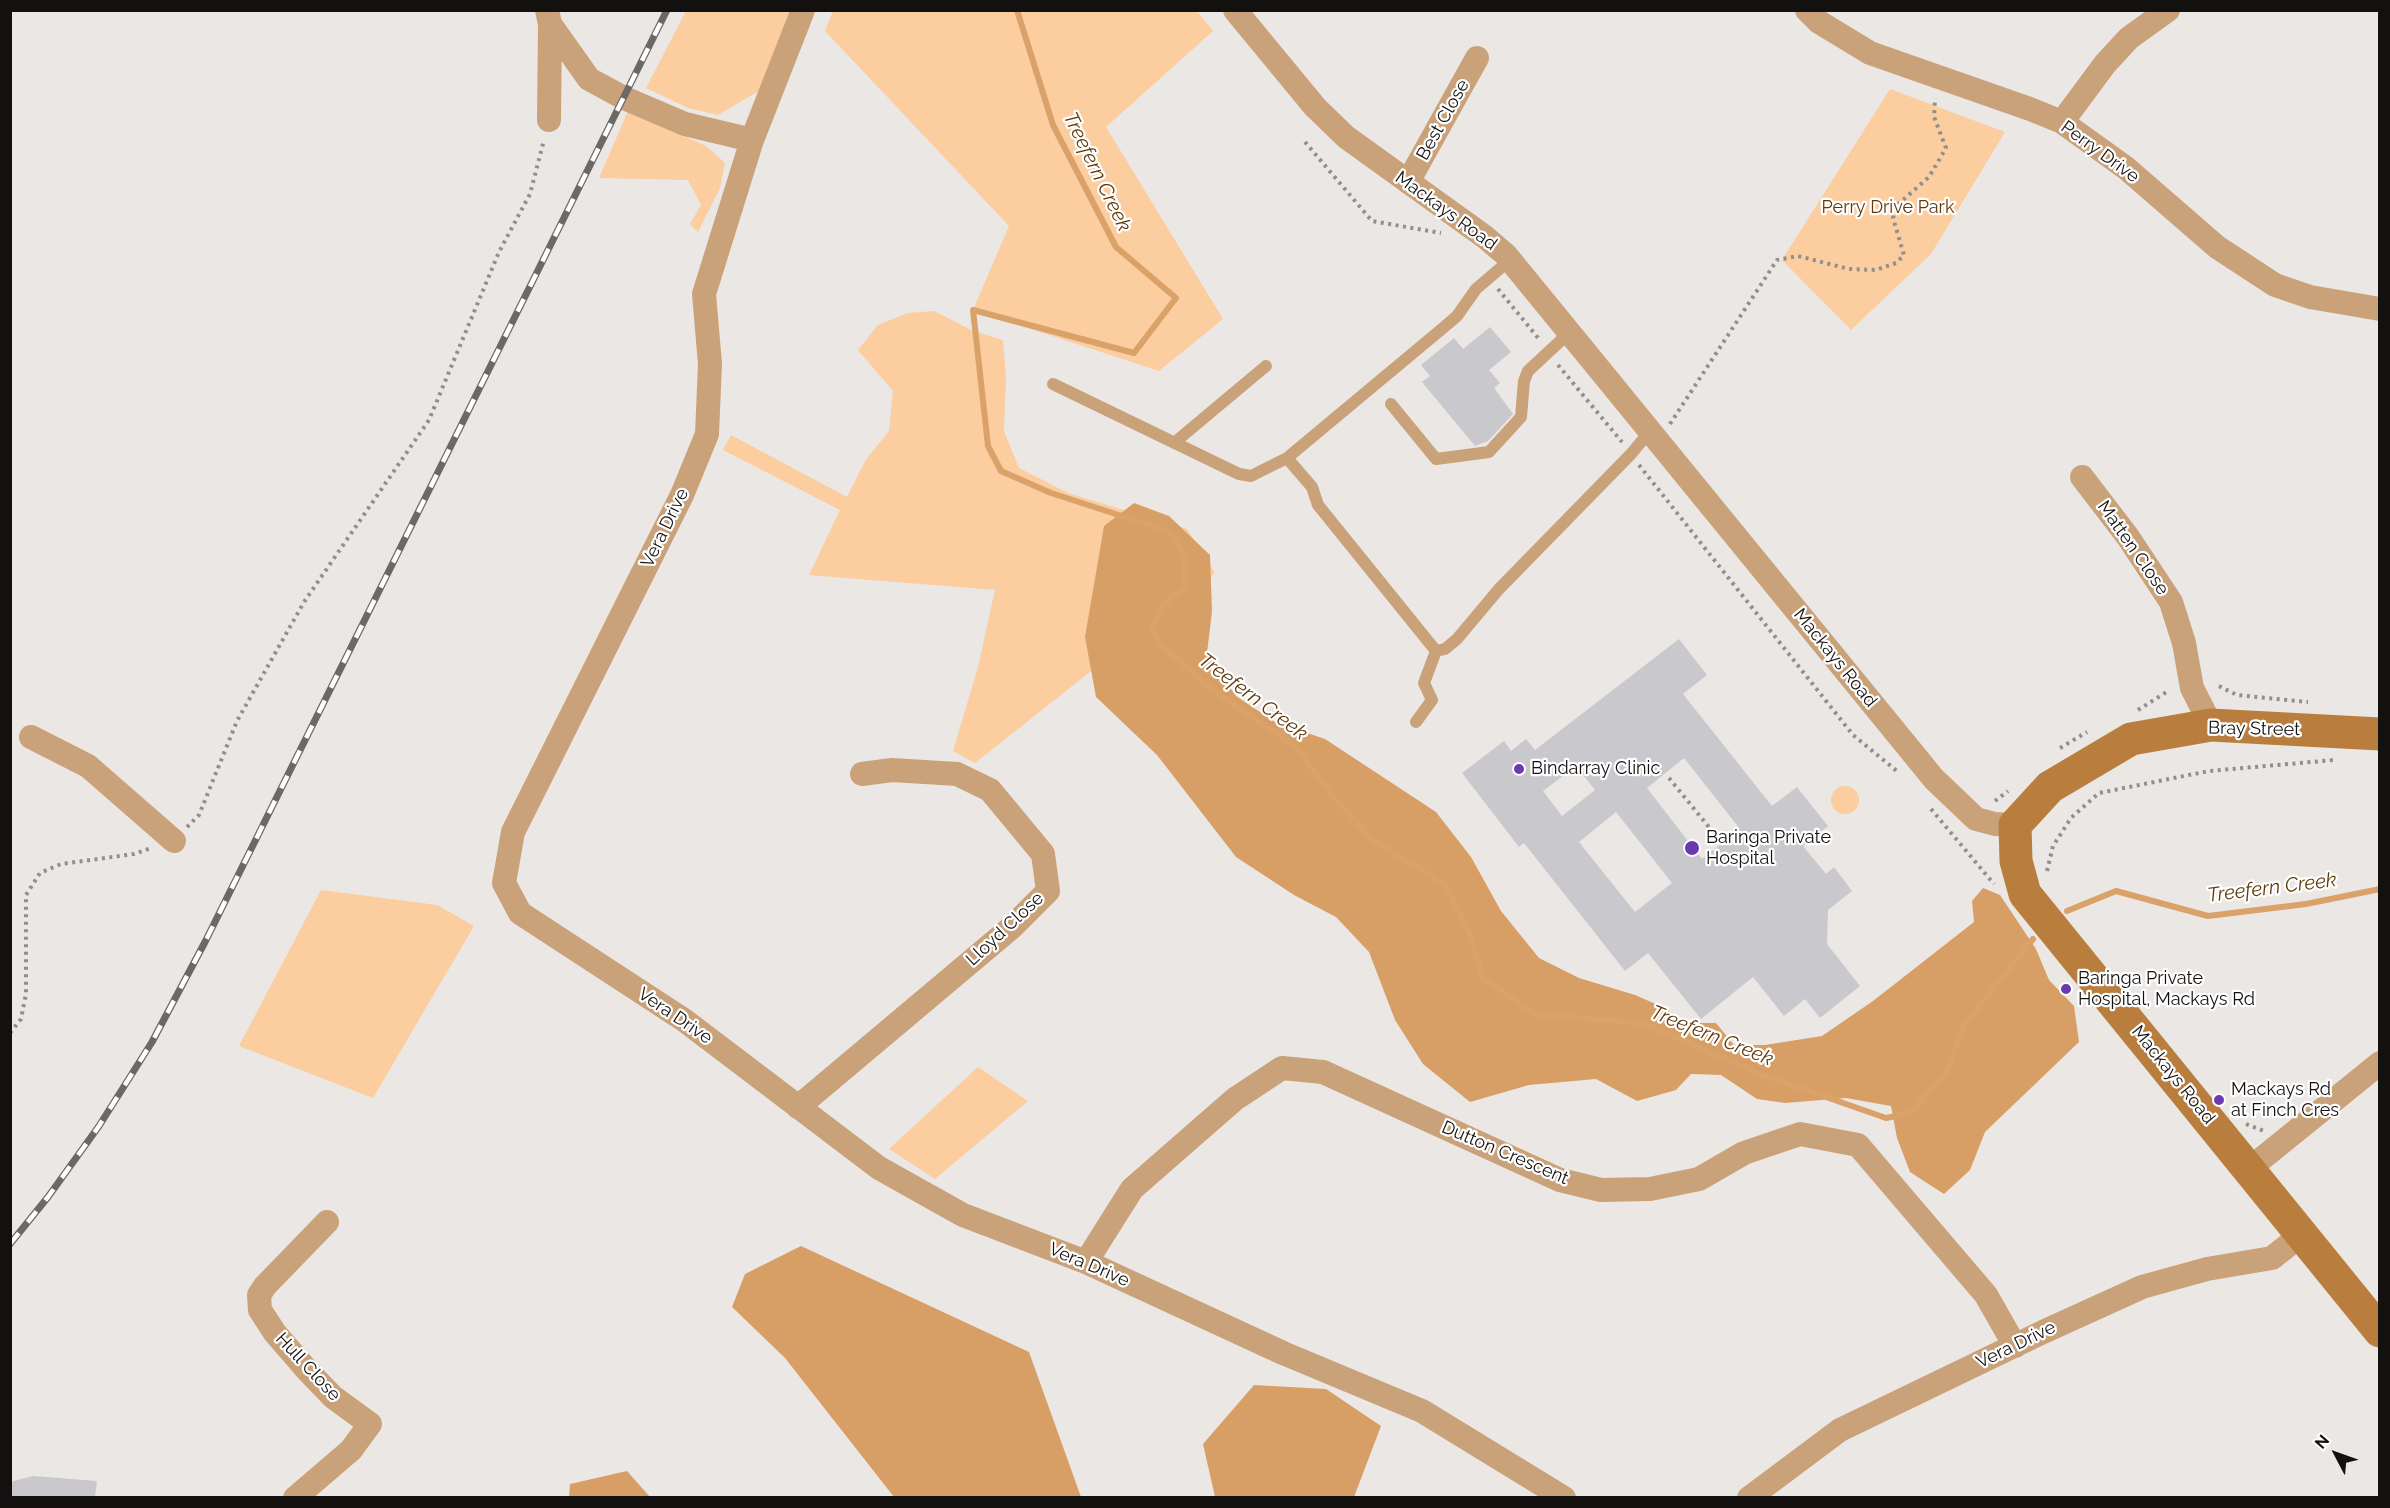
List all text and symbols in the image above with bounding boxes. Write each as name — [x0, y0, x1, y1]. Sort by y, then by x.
street label: Best Close — [1412, 76, 1474, 164]
water label: Treefern Creek — [1058, 108, 1136, 236]
street label: Perry Drive — [2057, 116, 2143, 188]
street label: Mackays Road — [1391, 167, 1501, 255]
park label: Perry Drive Park — [1822, 197, 1954, 219]
street label: Vera Drive — [637, 485, 693, 571]
street label: Matten Close — [2093, 497, 2173, 599]
street label: Mackays Road — [1789, 604, 1881, 712]
water label: Treefern Creek — [1194, 648, 1312, 746]
street label: Bray Street — [2208, 717, 2300, 741]
place label: Bindarray Clinic — [1531, 758, 1660, 780]
marker: Bindarray Clinic — [1512, 762, 1526, 776]
place label: Baringa Private Hospital — [1706, 827, 1831, 870]
marker: Baringa Private Hospital — [1683, 839, 1701, 857]
water label: Treefern Creek — [2206, 868, 2338, 908]
street label: Lloyd Close — [962, 888, 1048, 970]
place label: Baringa Private Hospital, Mackays Rd — [2078, 968, 2255, 1010]
marker: Baringa Private Hospital, Mackays Rd — [2059, 982, 2073, 996]
street label: Vera Drive — [634, 983, 716, 1049]
water label: Treefern Creek — [1647, 1001, 1777, 1071]
street label: Mackays Road — [2127, 1021, 2219, 1129]
place label: Mackays Rd at Finch Cres — [2231, 1079, 2339, 1122]
marker: Mackays Rd at Finch Cres — [2212, 1093, 2226, 1107]
street label: Dutton Crescent — [1438, 1117, 1572, 1189]
street label: Vera Drive — [1046, 1238, 1132, 1292]
street label: Vera Drive — [1973, 1317, 2059, 1373]
street label: Hull Close — [271, 1328, 345, 1406]
north arrow — [2306, 1424, 2366, 1484]
text: N — [2311, 1431, 2333, 1453]

